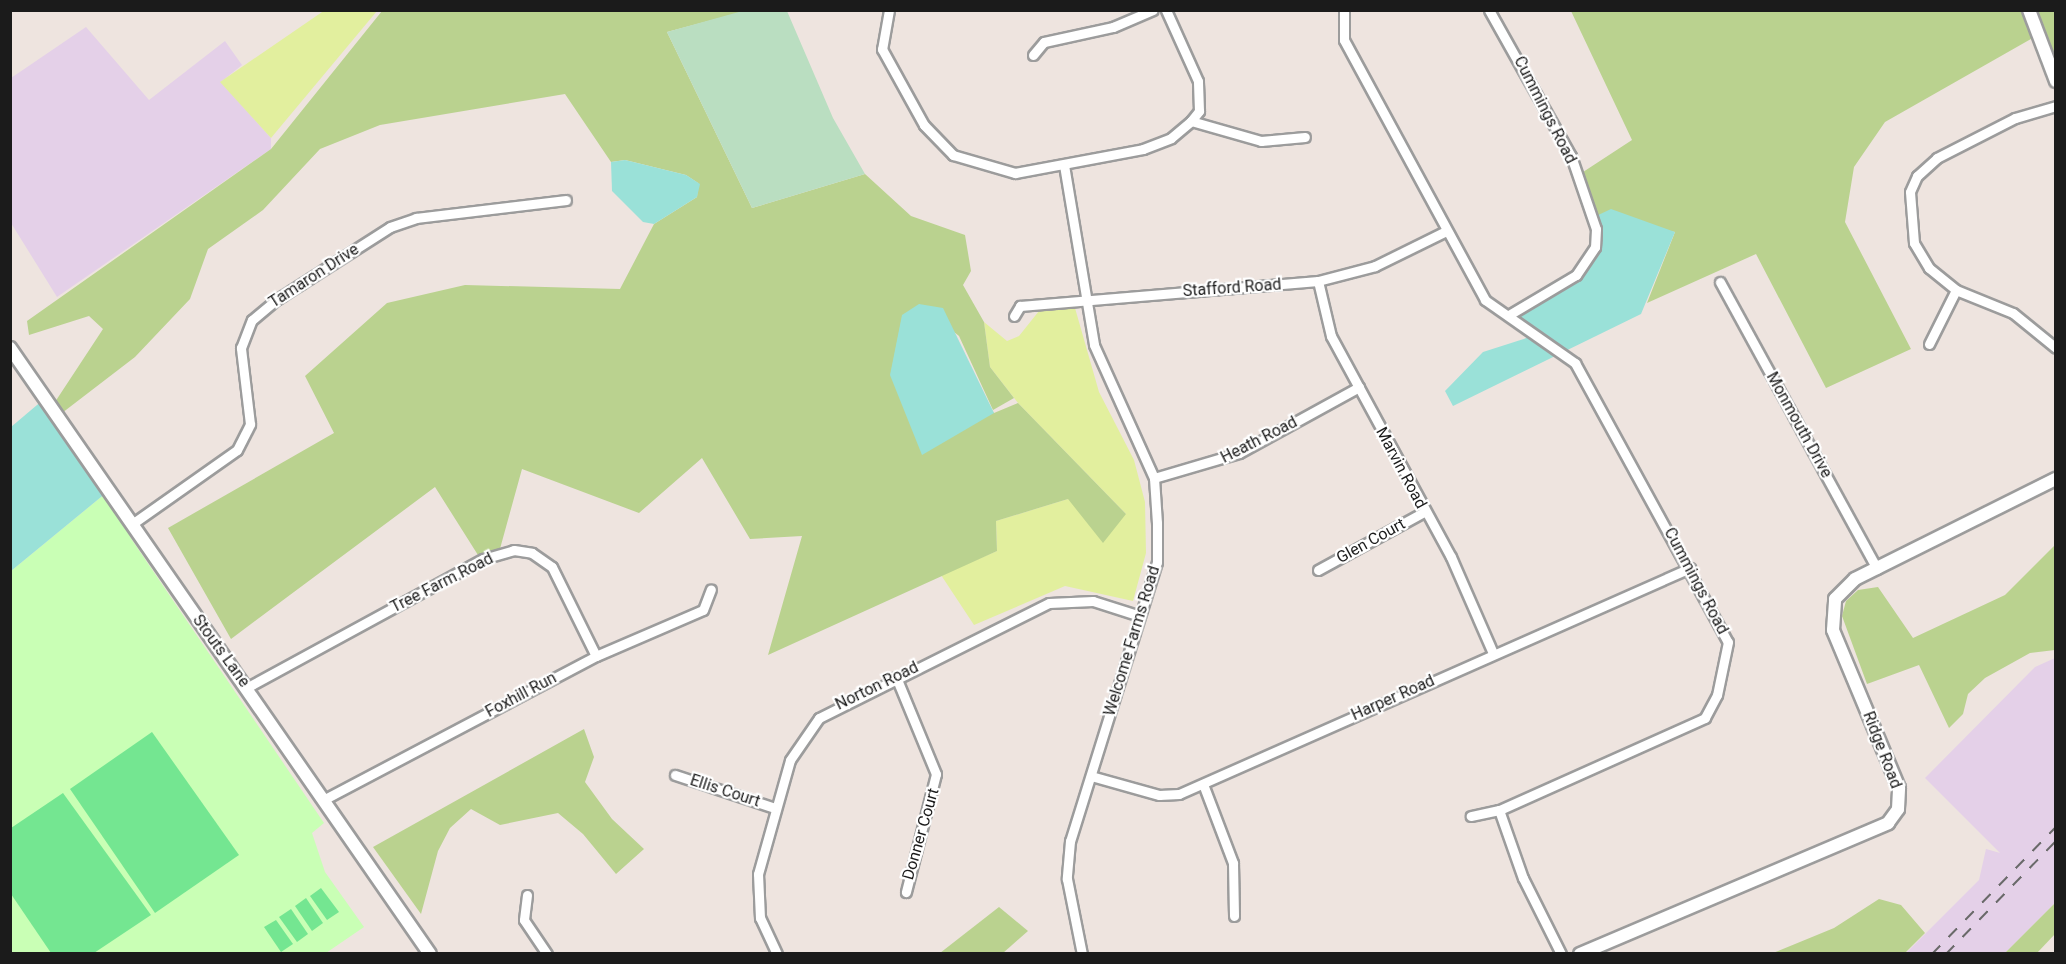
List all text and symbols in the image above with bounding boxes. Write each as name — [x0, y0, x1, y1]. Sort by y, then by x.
street label: Cummings Road — [1510, 53, 1580, 167]
street label: Tamaron Drive — [265, 240, 363, 312]
street label: Stafford Road — [1182, 275, 1282, 301]
street label: Monmouth Drive — [1762, 369, 1836, 481]
street label: Heath Road — [1218, 413, 1300, 467]
street label: Marvin Road — [1372, 424, 1430, 512]
street label: Glen Court — [1333, 514, 1409, 568]
street label: Cummings Road — [1660, 524, 1732, 638]
street label: Tree Farm Road — [387, 549, 497, 617]
street label: Welcome Farms Road — [1100, 564, 1164, 718]
street label: Stouts Lane — [188, 611, 254, 691]
street label: Norton Road — [832, 658, 922, 714]
street label: Foxhill Run — [482, 668, 560, 722]
street label: Harper Road — [1348, 671, 1438, 725]
street label: Ridge Road — [1859, 709, 1905, 791]
street label: Ellis Court — [688, 771, 762, 811]
street label: Donner Court — [899, 786, 943, 882]

